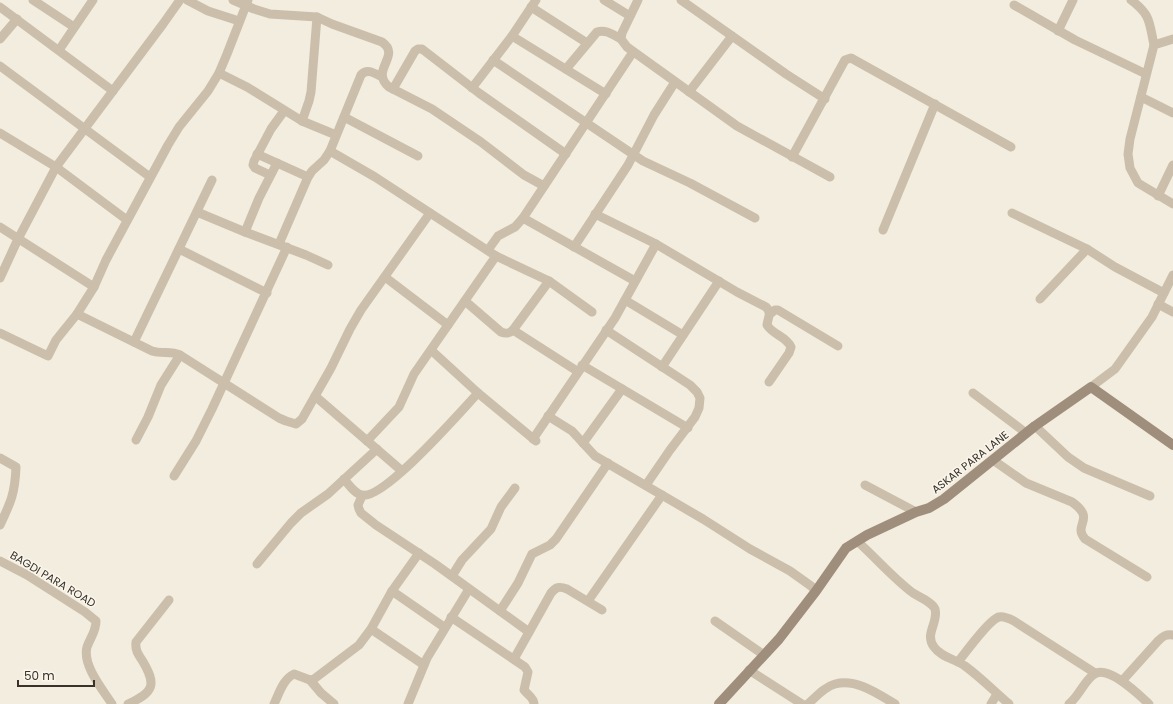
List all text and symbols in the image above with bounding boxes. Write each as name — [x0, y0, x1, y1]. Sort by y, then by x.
street label: ASKAR PARA LANE — [928, 427, 1012, 497]
street label: BAGDI PARA ROAD — [7, 547, 99, 611]
scale bar — [18, 662, 94, 688]
text: 50 m — [24, 667, 55, 684]

